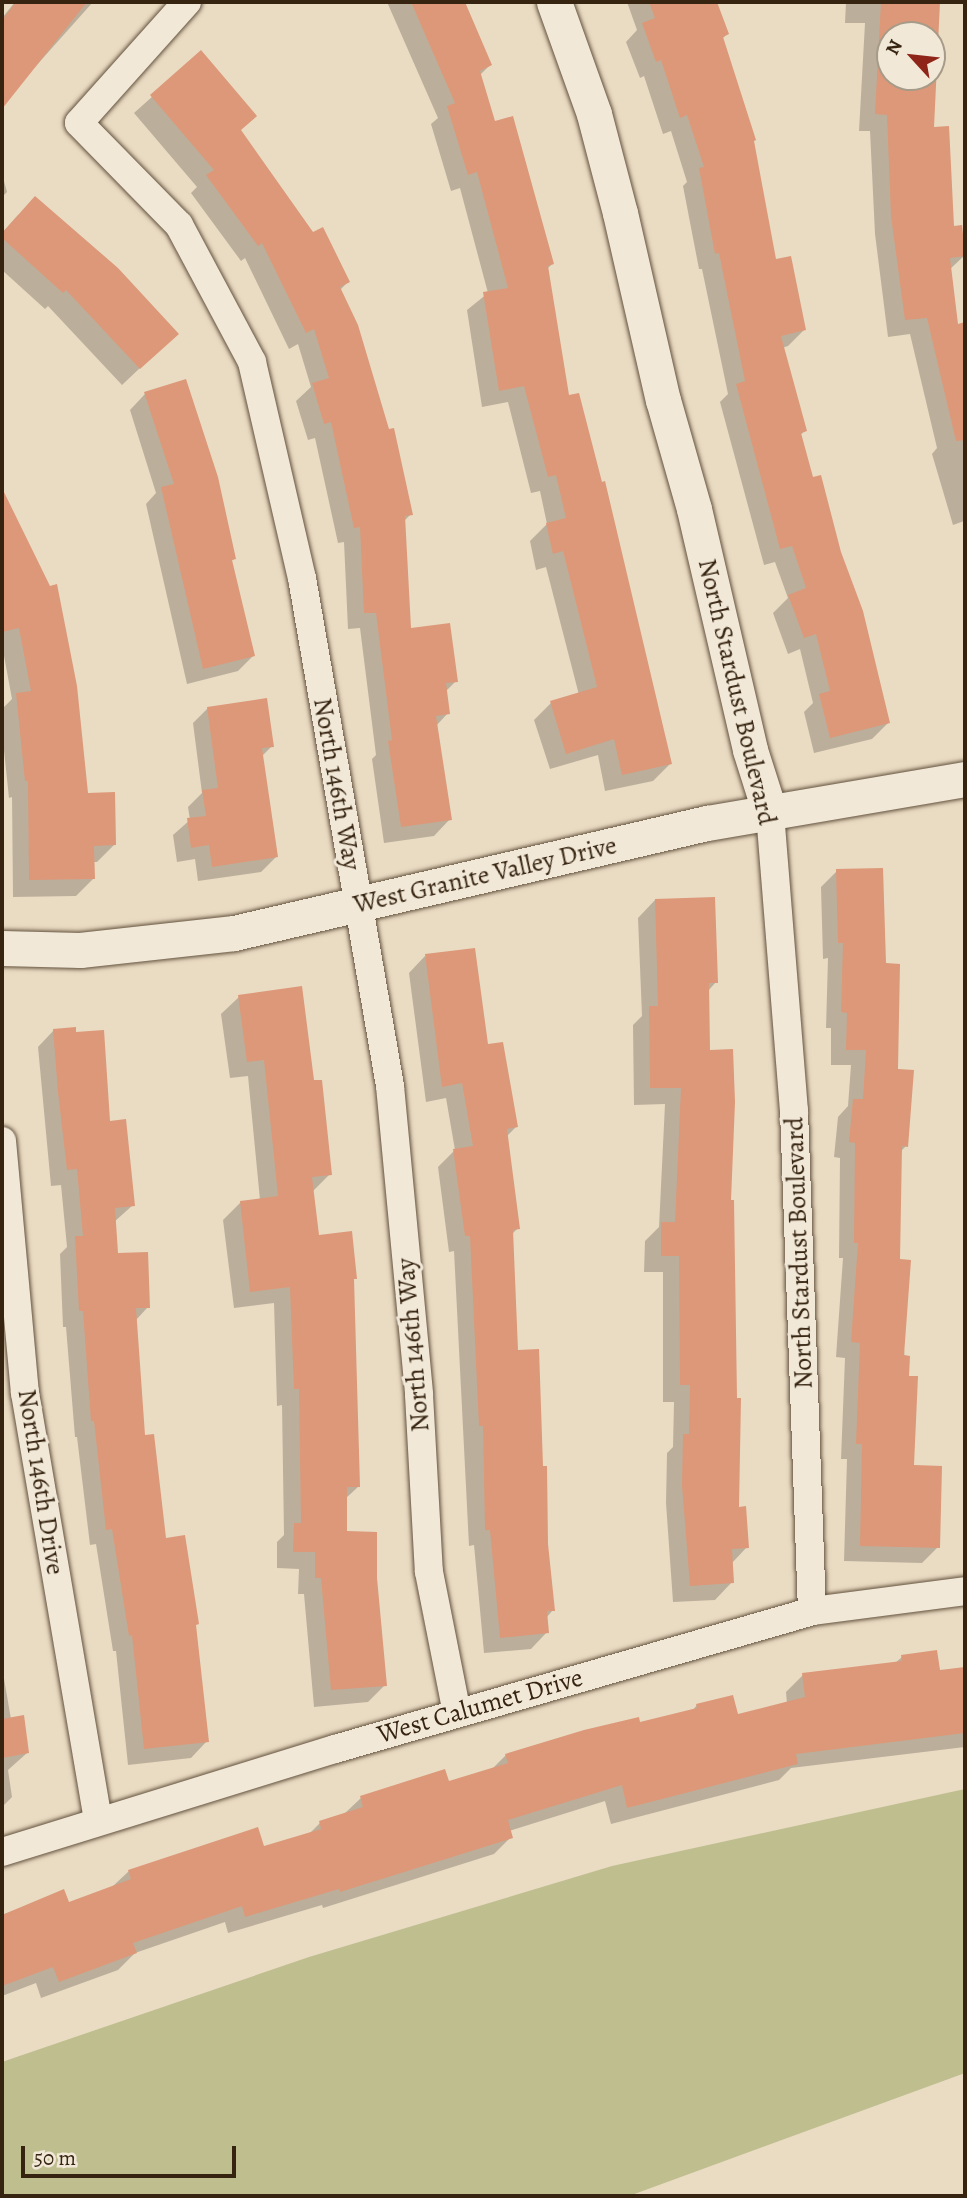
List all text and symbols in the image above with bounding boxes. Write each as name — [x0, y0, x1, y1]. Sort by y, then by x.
north arrow — [876, 21, 946, 91]
text: N — [879, 35, 909, 59]
street label: North Stardust Boulevard — [691, 556, 783, 828]
street label: North 146th Way — [306, 695, 368, 873]
street label: West Granite Valley Drive — [350, 830, 620, 920]
street label: North Stardust Boulevard — [779, 1116, 819, 1390]
street label: North 146th Way — [390, 1257, 436, 1433]
street label: North 146th Drive — [11, 1387, 71, 1577]
street label: West Calumet Drive — [374, 1662, 586, 1750]
scale bar — [24, 2132, 240, 2176]
text: 50 m — [34, 2144, 76, 2172]

